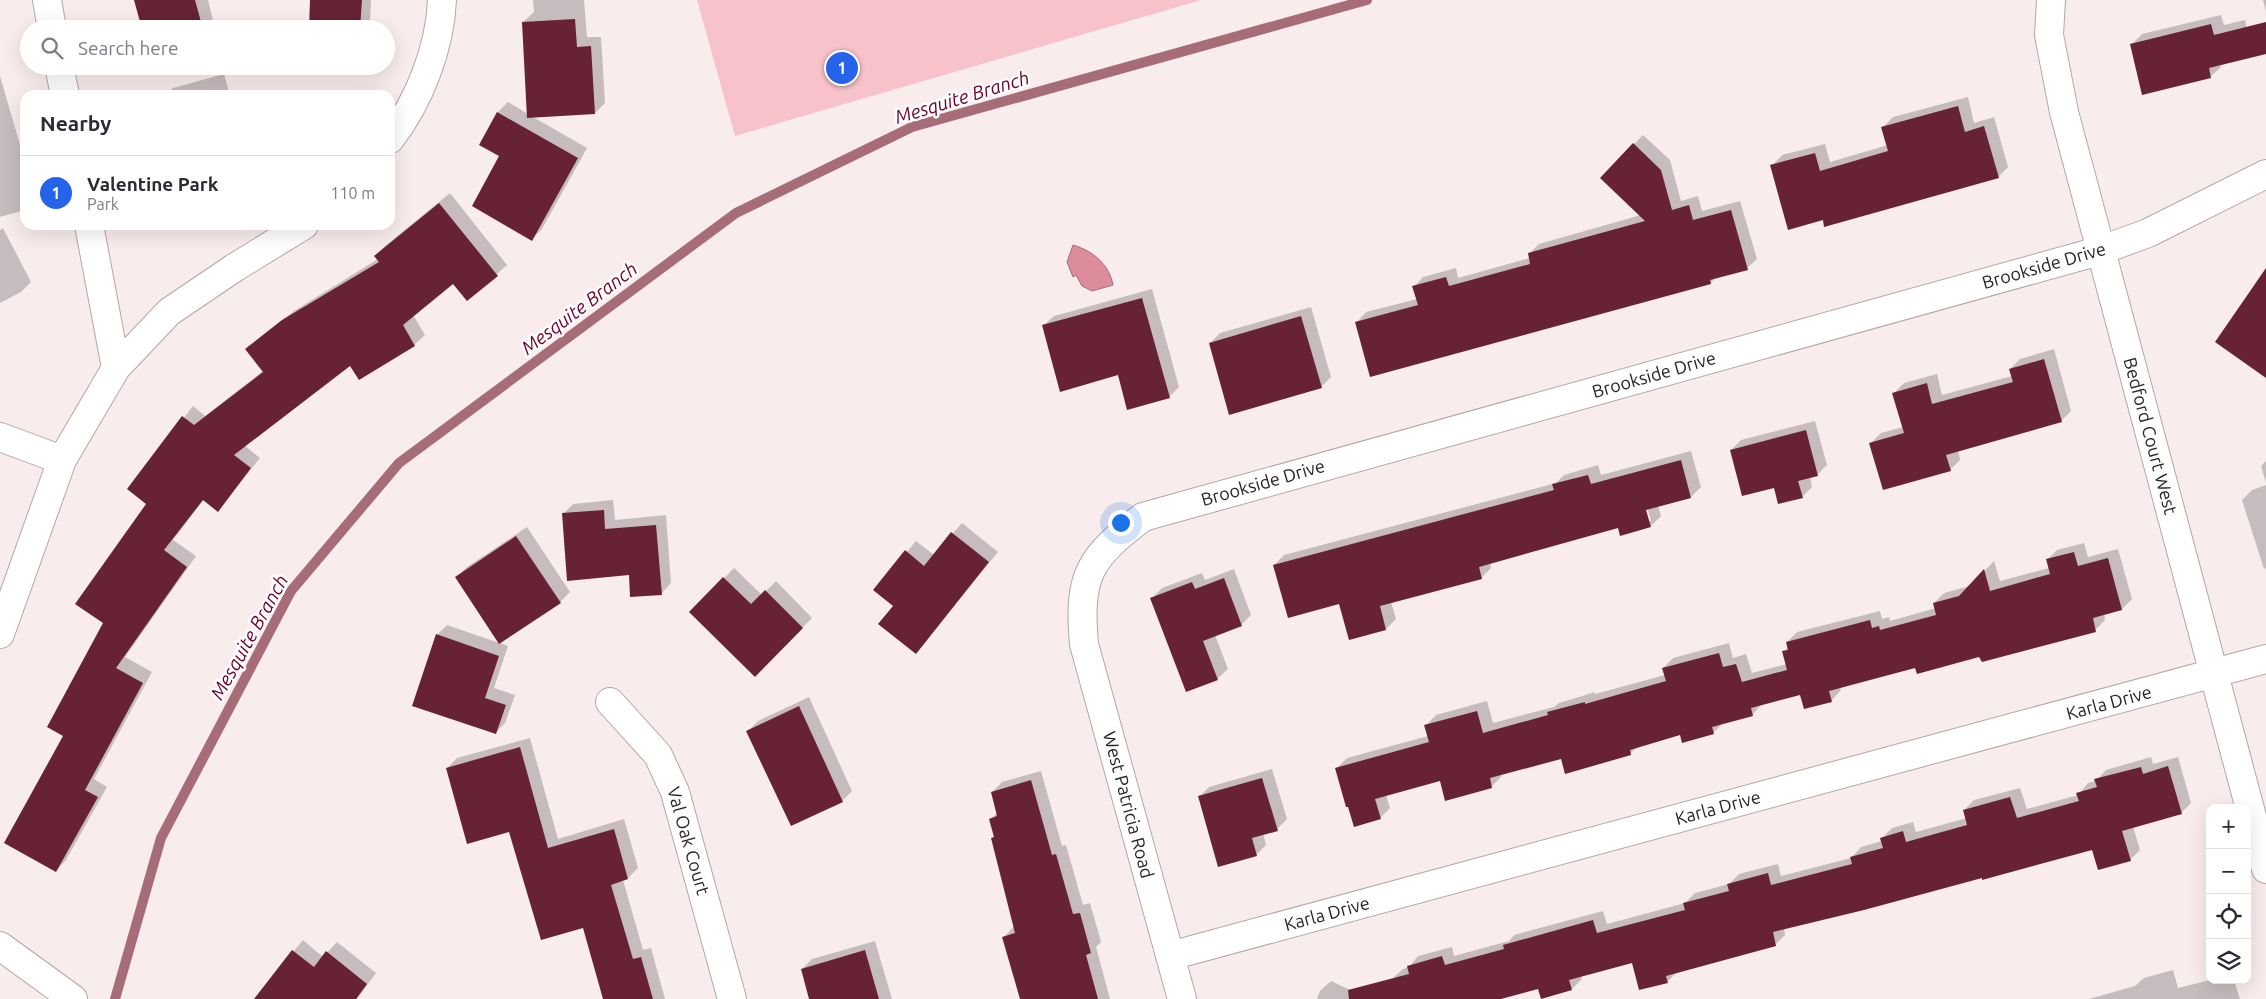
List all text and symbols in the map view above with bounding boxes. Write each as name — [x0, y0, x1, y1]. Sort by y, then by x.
search box — [20, 20, 395, 75]
icon: search — [38, 34, 66, 62]
text: Search here — [78, 37, 178, 59]
pin: 1 — [826, 49, 858, 87]
water label: Mesquite Branch — [892, 66, 1032, 128]
text: Nearby — [40, 111, 111, 135]
text: Valentine Park — [87, 173, 218, 195]
text: 1 — [51, 184, 61, 202]
text: 110 m — [330, 184, 375, 202]
text: Park — [87, 195, 119, 213]
street label: Brookside Drive — [1980, 238, 2108, 292]
water label: Mesquite Branch — [517, 257, 641, 359]
street label: Brookside Drive — [1590, 347, 1718, 401]
street label: Bedford Court West — [2120, 355, 2182, 516]
street label: Brookside Drive — [1199, 455, 1327, 509]
your location — [1108, 510, 1134, 536]
water label: Mesquite Branch — [206, 571, 292, 703]
street label: Karla Drive — [2064, 681, 2154, 723]
street label: West Patricia Road — [1100, 729, 1158, 880]
street label: Val Oak Court — [664, 784, 714, 897]
street label: Karla Drive — [1673, 786, 1763, 828]
map controls — [2206, 804, 2251, 984]
button: + — [2206, 804, 2251, 849]
button: − — [2206, 849, 2251, 894]
street label: Karla Drive — [1282, 892, 1372, 934]
button: locate — [2206, 894, 2251, 939]
button: layers — [2206, 939, 2251, 984]

